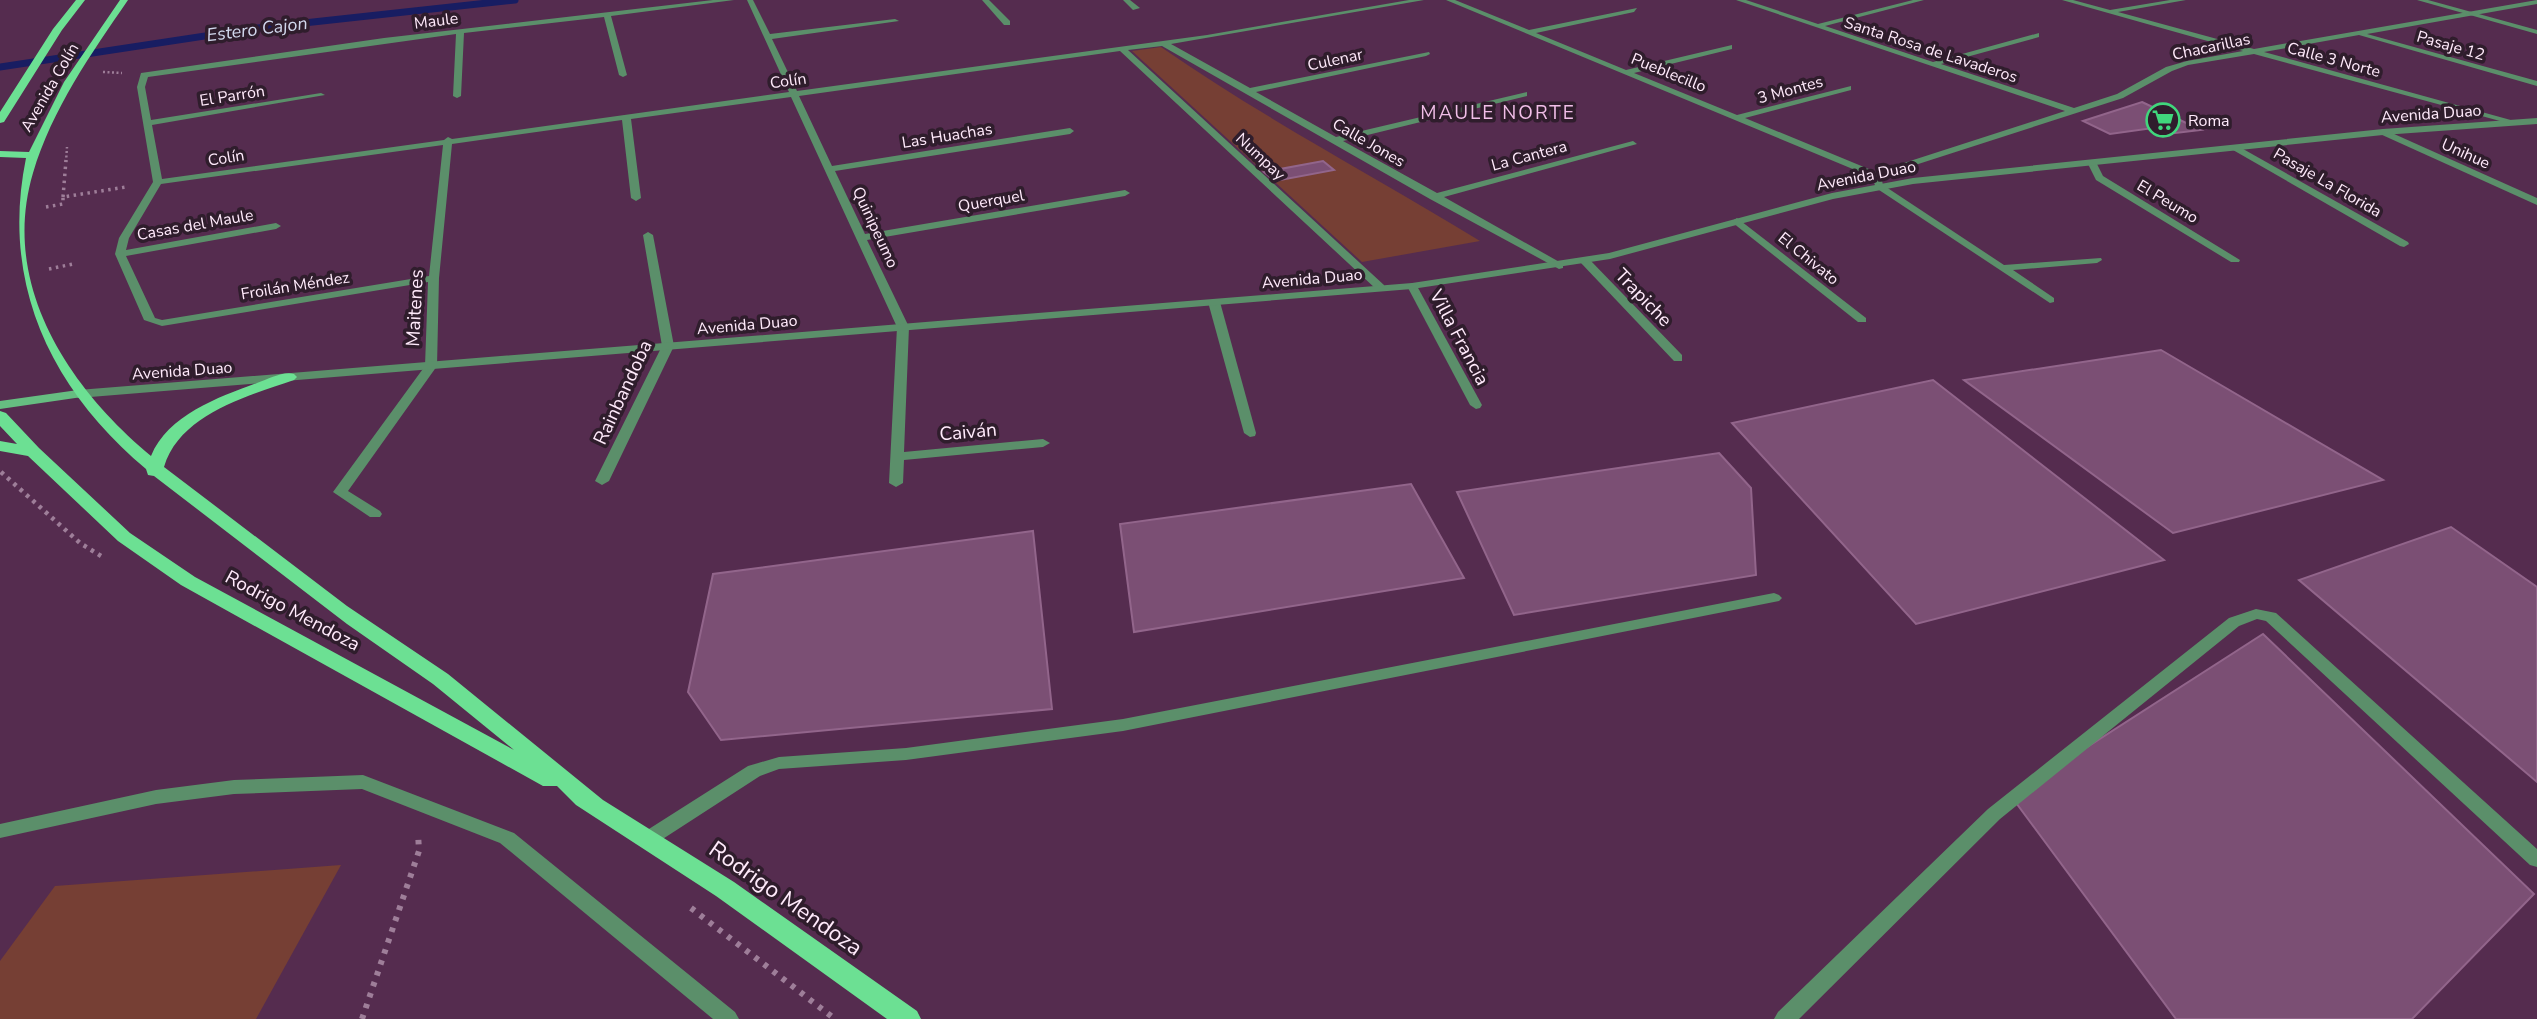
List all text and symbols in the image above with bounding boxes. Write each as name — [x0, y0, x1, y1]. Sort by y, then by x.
street label: Maule — [413, 7, 459, 35]
water label: Estero Cajon — [205, 11, 309, 47]
street label: Santa Rosa de Lavaderos — [1841, 12, 2020, 88]
street label: Pasaje 12 — [2414, 26, 2487, 66]
street label: Chacarillas — [2170, 28, 2252, 66]
street label: Calle 3 Norte — [2285, 37, 2383, 83]
street label: Avenida Colín — [16, 39, 84, 136]
street label: Culenar — [1306, 43, 1365, 77]
street label: Pueblecillo — [1628, 48, 1710, 98]
street label: Colín — [768, 68, 808, 94]
street label: 3 Montes — [1755, 71, 1826, 109]
street label: El Parrón — [198, 80, 266, 112]
district label: MAULE NORTE — [1420, 100, 1576, 126]
street label: Avenida Duao — [2380, 100, 2482, 128]
supermarket icon: Roma — [2144, 101, 2182, 139]
place label: Roma — [2188, 110, 2230, 132]
street label: Calle Jones — [1328, 113, 1409, 172]
street label: Las Huachas — [900, 118, 994, 154]
street label: Numpay — [1231, 128, 1290, 186]
street label: Unihue — [2438, 133, 2493, 174]
street label: La Cantera — [1489, 135, 1570, 177]
street label: Pasaje La Florida — [2269, 143, 2386, 223]
street label: Colín — [206, 144, 246, 172]
street label: Avenida Duao — [1815, 156, 1918, 196]
street label: El Peumo — [2133, 175, 2202, 229]
street label: Quinipeumo — [847, 183, 904, 272]
street label: Querquel — [956, 184, 1026, 218]
street label: Casas del Maule — [135, 204, 255, 246]
street label: El Chivato — [1773, 227, 1844, 290]
street label: Trapiche — [1609, 263, 1678, 333]
street label: Avenida Duao — [1261, 264, 1363, 294]
street label: Froilán Méndez — [239, 267, 351, 305]
street label: Maitenes — [400, 269, 430, 347]
street label: Villa Francia — [1423, 284, 1495, 390]
street label: Avenida Duao — [696, 310, 798, 340]
street label: Rainbandoba — [587, 336, 659, 449]
street label: Avenida Duao — [131, 357, 233, 385]
street label: Caiván — [938, 417, 998, 447]
street label: Rodrigo Mendoza — [220, 564, 365, 657]
street label: Rodrigo Mendoza — [703, 834, 869, 963]

